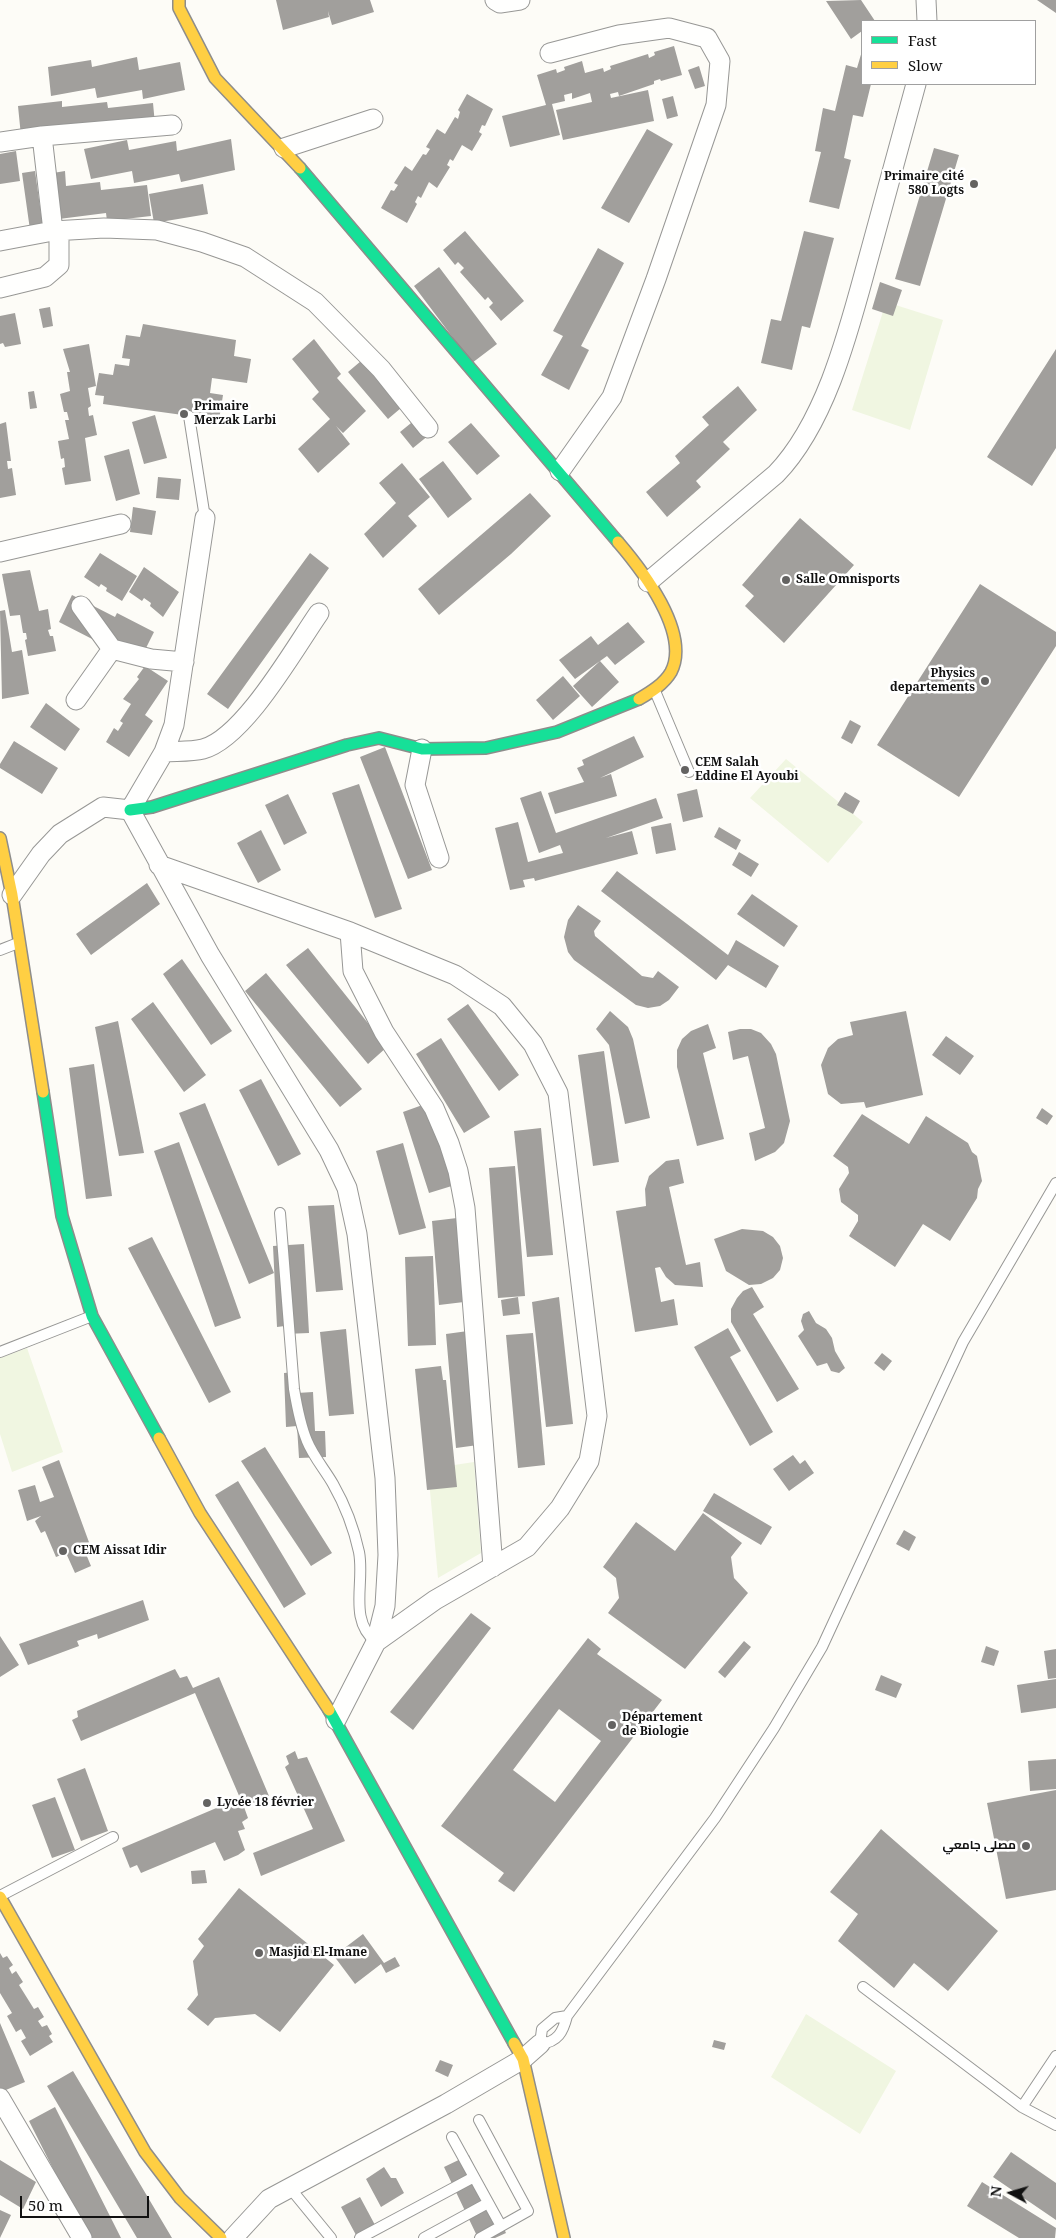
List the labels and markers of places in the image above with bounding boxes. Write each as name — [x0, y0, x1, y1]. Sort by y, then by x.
place label: Primaire cité 580 Logts — [884, 170, 964, 198]
marker: Primaire cité 580 Logts — [968, 178, 980, 190]
place label: Primaire Merzak Larbi — [194, 400, 276, 428]
marker: Primaire Merzak Larbi — [178, 408, 190, 420]
place label: Salle Omnisports — [796, 573, 900, 587]
marker: Salle Omnisports — [780, 574, 792, 586]
place label: Physics departements — [890, 667, 975, 695]
marker: Physics departements — [979, 675, 991, 687]
place label: CEM Salah Eddine El Ayoubi — [695, 756, 799, 784]
marker: CEM Salah Eddine El Ayoubi — [679, 764, 691, 776]
place label: CEM Aissat Idir — [73, 1544, 166, 1558]
marker: CEM Aissat Idir — [57, 1545, 69, 1557]
place label: Département de Biologie — [622, 1711, 703, 1739]
marker: Département de Biologie — [606, 1719, 618, 1731]
place label: Lycée 18 février — [217, 1796, 314, 1810]
marker: Lycée 18 février — [201, 1797, 213, 1809]
place label: مصلى جامعي — [942, 1839, 1016, 1853]
marker: مصلى جامعي — [1020, 1840, 1032, 1852]
place label: Masjid El-Imane — [269, 1946, 367, 1960]
marker: Masjid El-Imane — [253, 1947, 265, 1959]

